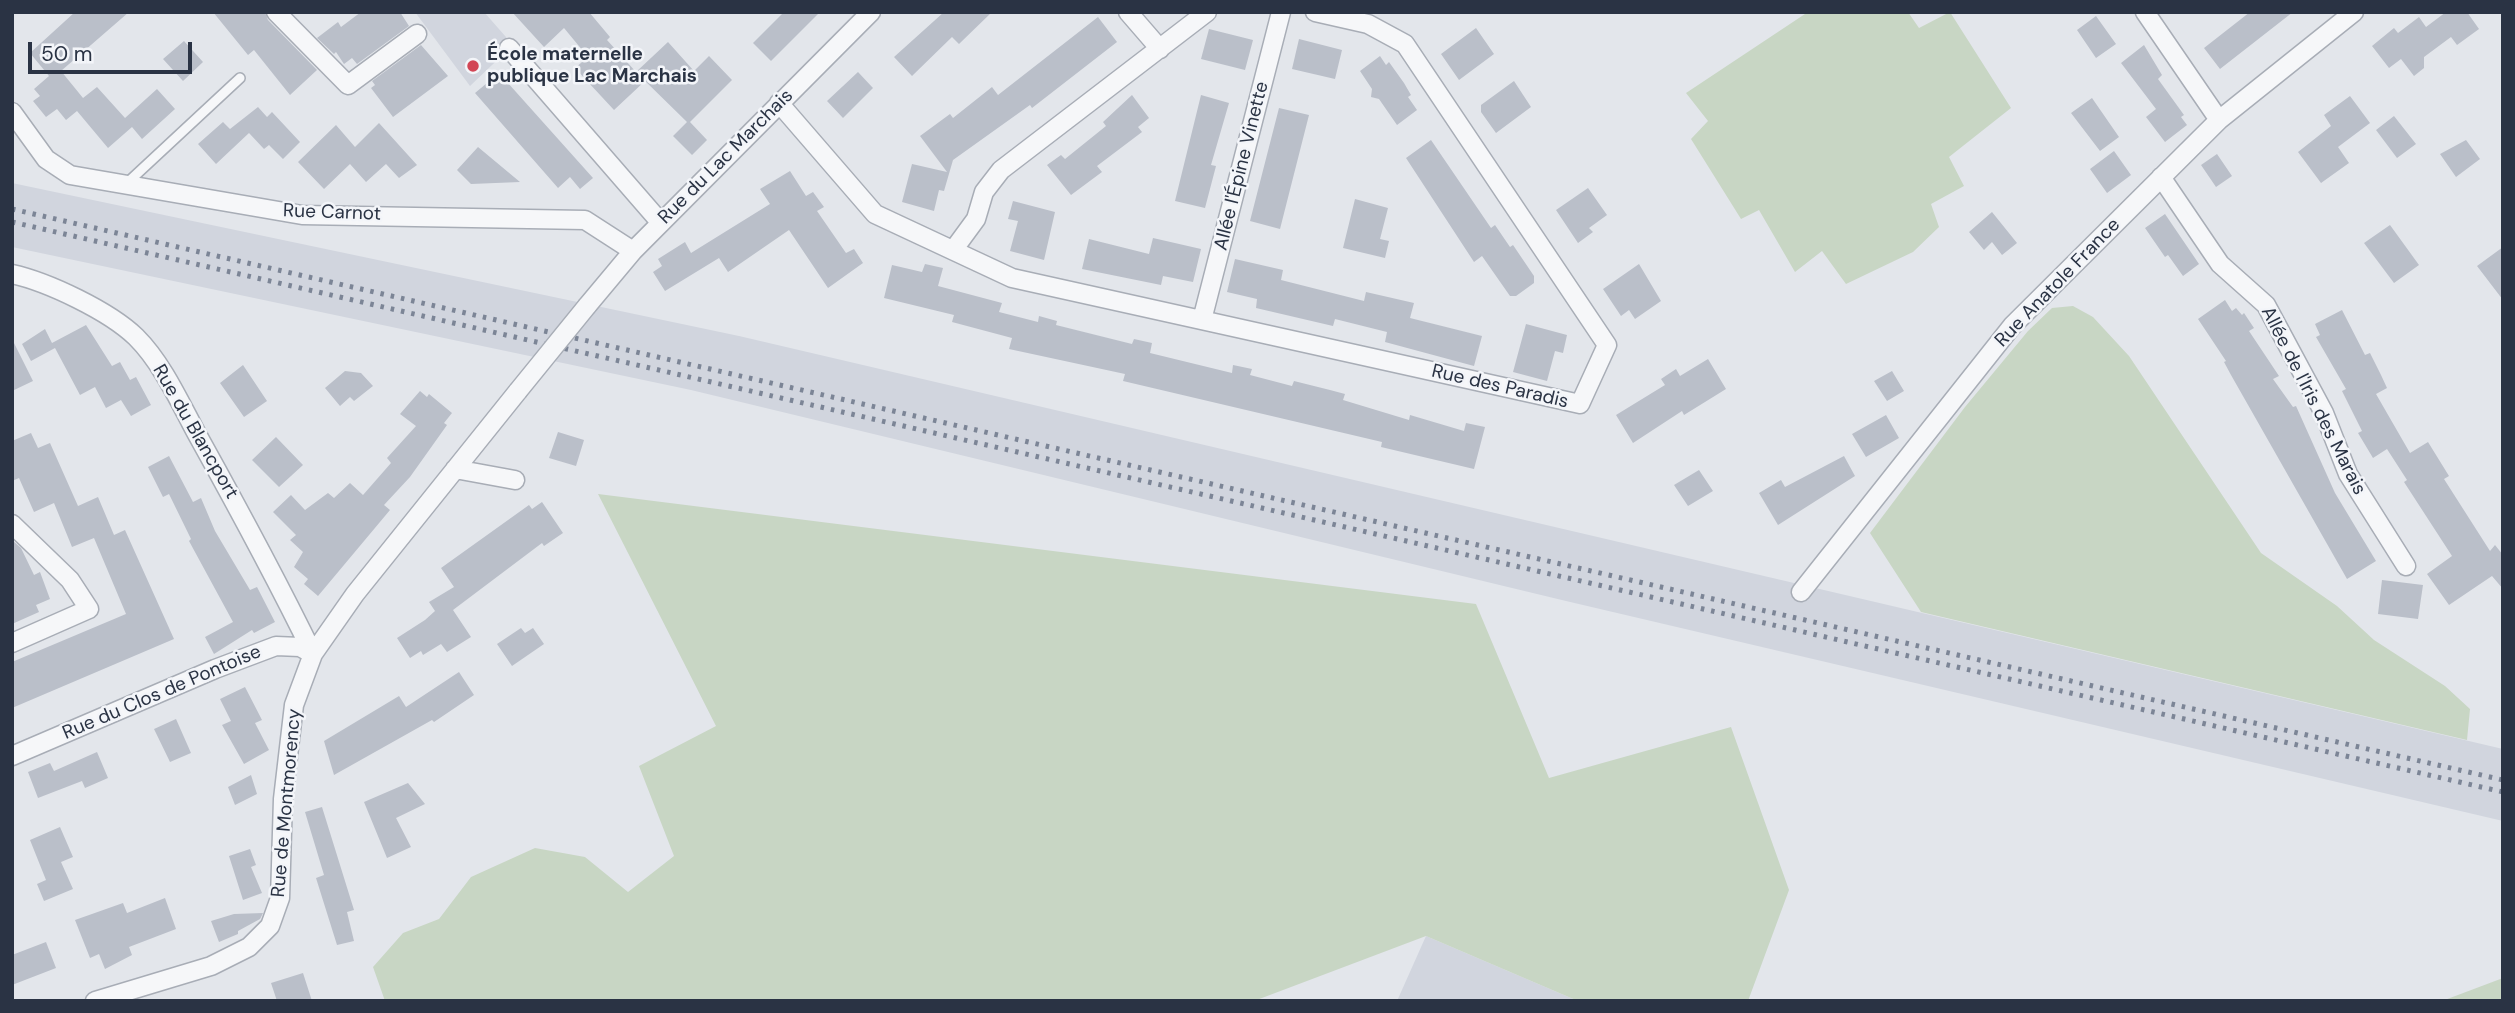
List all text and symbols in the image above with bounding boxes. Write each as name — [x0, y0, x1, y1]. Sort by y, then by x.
scale bar — [32, 28, 196, 72]
text: 50 m — [41, 40, 92, 68]
place label: École maternelle publique Lac Marchais — [487, 44, 697, 88]
marker: École maternelle publique Lac Marchais — [465, 58, 481, 74]
street label: Allée l'Épine Vinette — [1210, 79, 1274, 253]
street label: Rue du Lac Marchais — [654, 85, 798, 229]
street label: Rue Carnot — [283, 200, 381, 226]
street label: Rue Anatole France — [1991, 214, 2125, 352]
street label: Allée de l'Iris des Marais — [2256, 303, 2370, 499]
street label: Rue des Paradis — [1429, 360, 1571, 414]
street label: Rue du Blancport — [147, 361, 243, 503]
street label: Rue du Clos de Pontoise — [59, 641, 265, 745]
street label: Rue de Montmorency — [267, 708, 307, 898]

